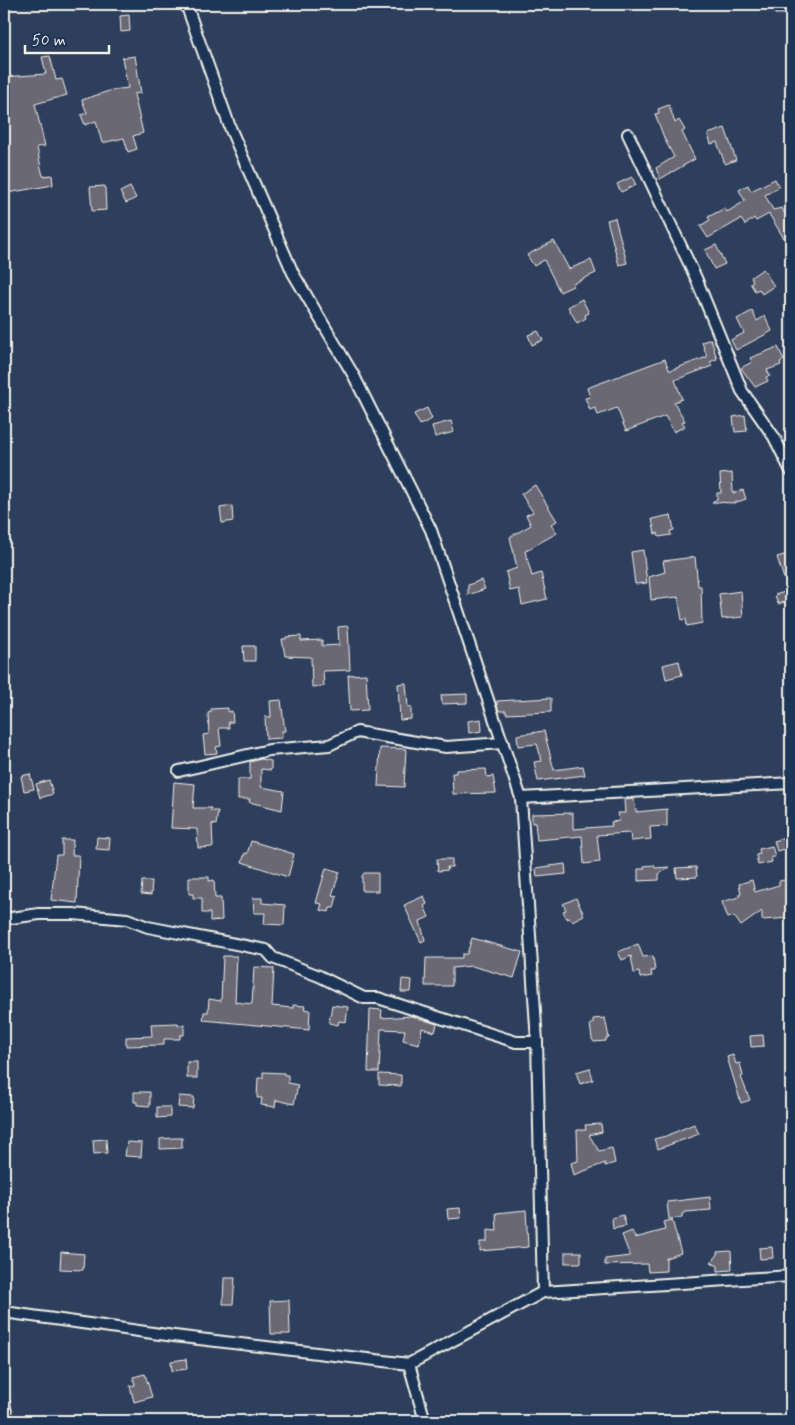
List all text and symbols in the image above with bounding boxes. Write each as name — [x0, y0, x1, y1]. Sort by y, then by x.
scale bar — [25, 22, 109, 54]
text: 50 m — [32, 31, 66, 51]

